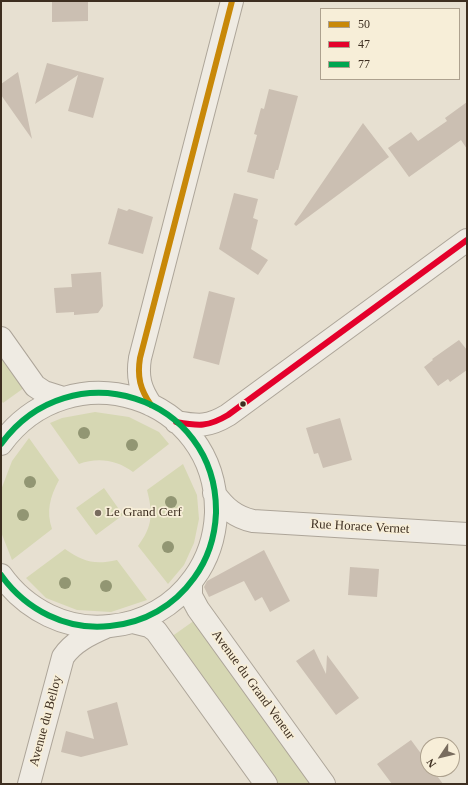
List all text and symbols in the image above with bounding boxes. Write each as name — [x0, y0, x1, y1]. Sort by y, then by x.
legend — [320, 8, 460, 80]
text: 50 — [358, 17, 370, 31]
text: 47 — [358, 37, 370, 51]
text: 77 — [358, 57, 370, 71]
unlabelled marker — [238, 399, 248, 409]
place label: Le Grand Cerf — [106, 505, 182, 521]
marker: Le Grand Cerf — [93, 508, 103, 518]
street label: Rue Horace Vernet — [310, 517, 410, 537]
street label: Avenue du Grand Veneur — [208, 627, 298, 743]
street label: Avenue du Belloy — [26, 674, 66, 768]
north arrow — [420, 737, 460, 777]
text: N — [424, 757, 438, 770]

